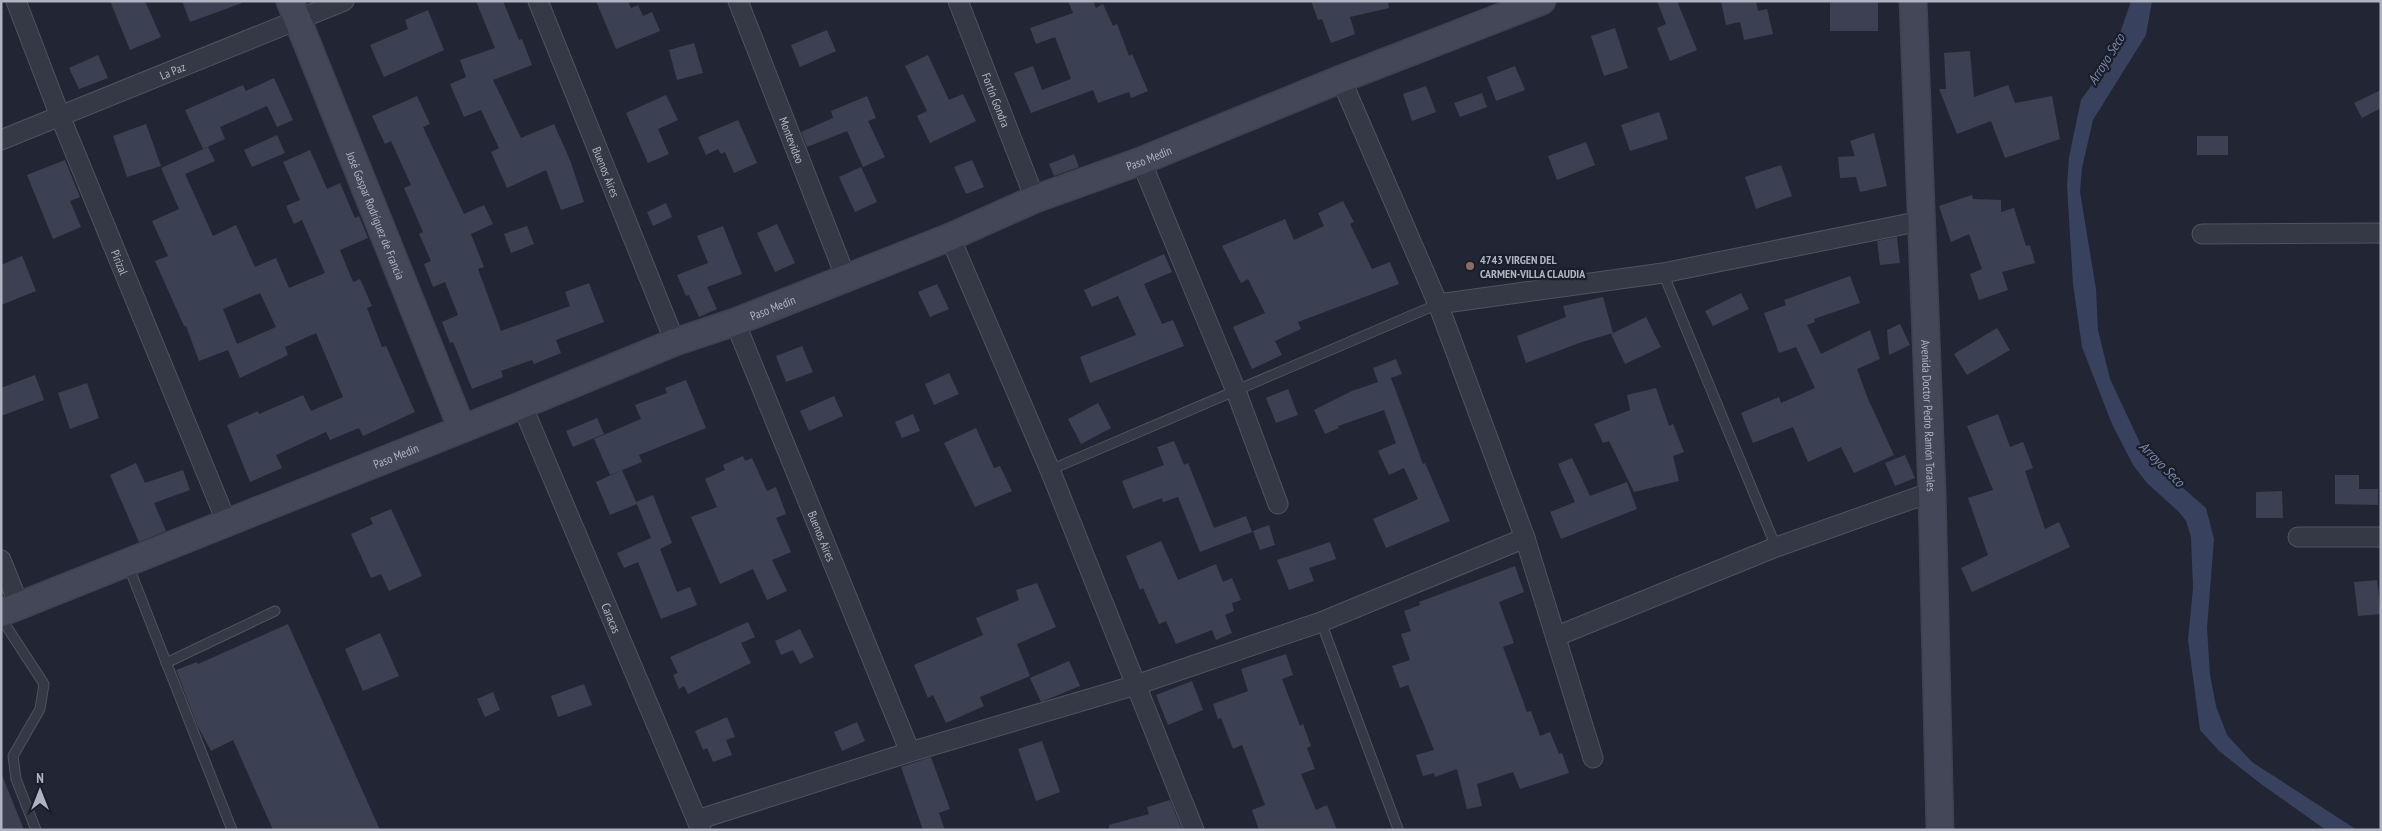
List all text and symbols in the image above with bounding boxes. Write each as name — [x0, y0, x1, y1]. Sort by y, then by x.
water label: Arroyo Seco — [2083, 29, 2129, 88]
street label: La Paz — [157, 59, 188, 82]
street label: Fortín Gondra — [979, 70, 1014, 129]
street label: Montevideo — [776, 114, 808, 165]
street label: Paso Medin — [1124, 142, 1174, 173]
street label: Buenos Aires — [590, 144, 623, 199]
street label: José Gaspar Rodríguez de Francia — [343, 148, 409, 282]
street label: Pirizal — [108, 247, 132, 277]
place label: 4743 VIRGEN DEL CARMEN-VILLA CLAUDIA — [1480, 252, 1586, 281]
marker: 4743 VIRGEN DEL CARMEN-VILLA CLAUDIA — [1464, 260, 1476, 272]
street label: Paso Medin — [748, 291, 797, 323]
street label: Avenida Doctor Pedro Ramón Torales — [1919, 339, 1939, 492]
water label: Arroyo Seco — [2136, 438, 2189, 491]
street label: Paso Medin — [371, 440, 421, 471]
street label: Buenos Aires — [805, 508, 839, 563]
street label: Caracas — [599, 600, 625, 635]
north arrow — [15, 766, 65, 816]
text: N — [36, 769, 44, 787]

